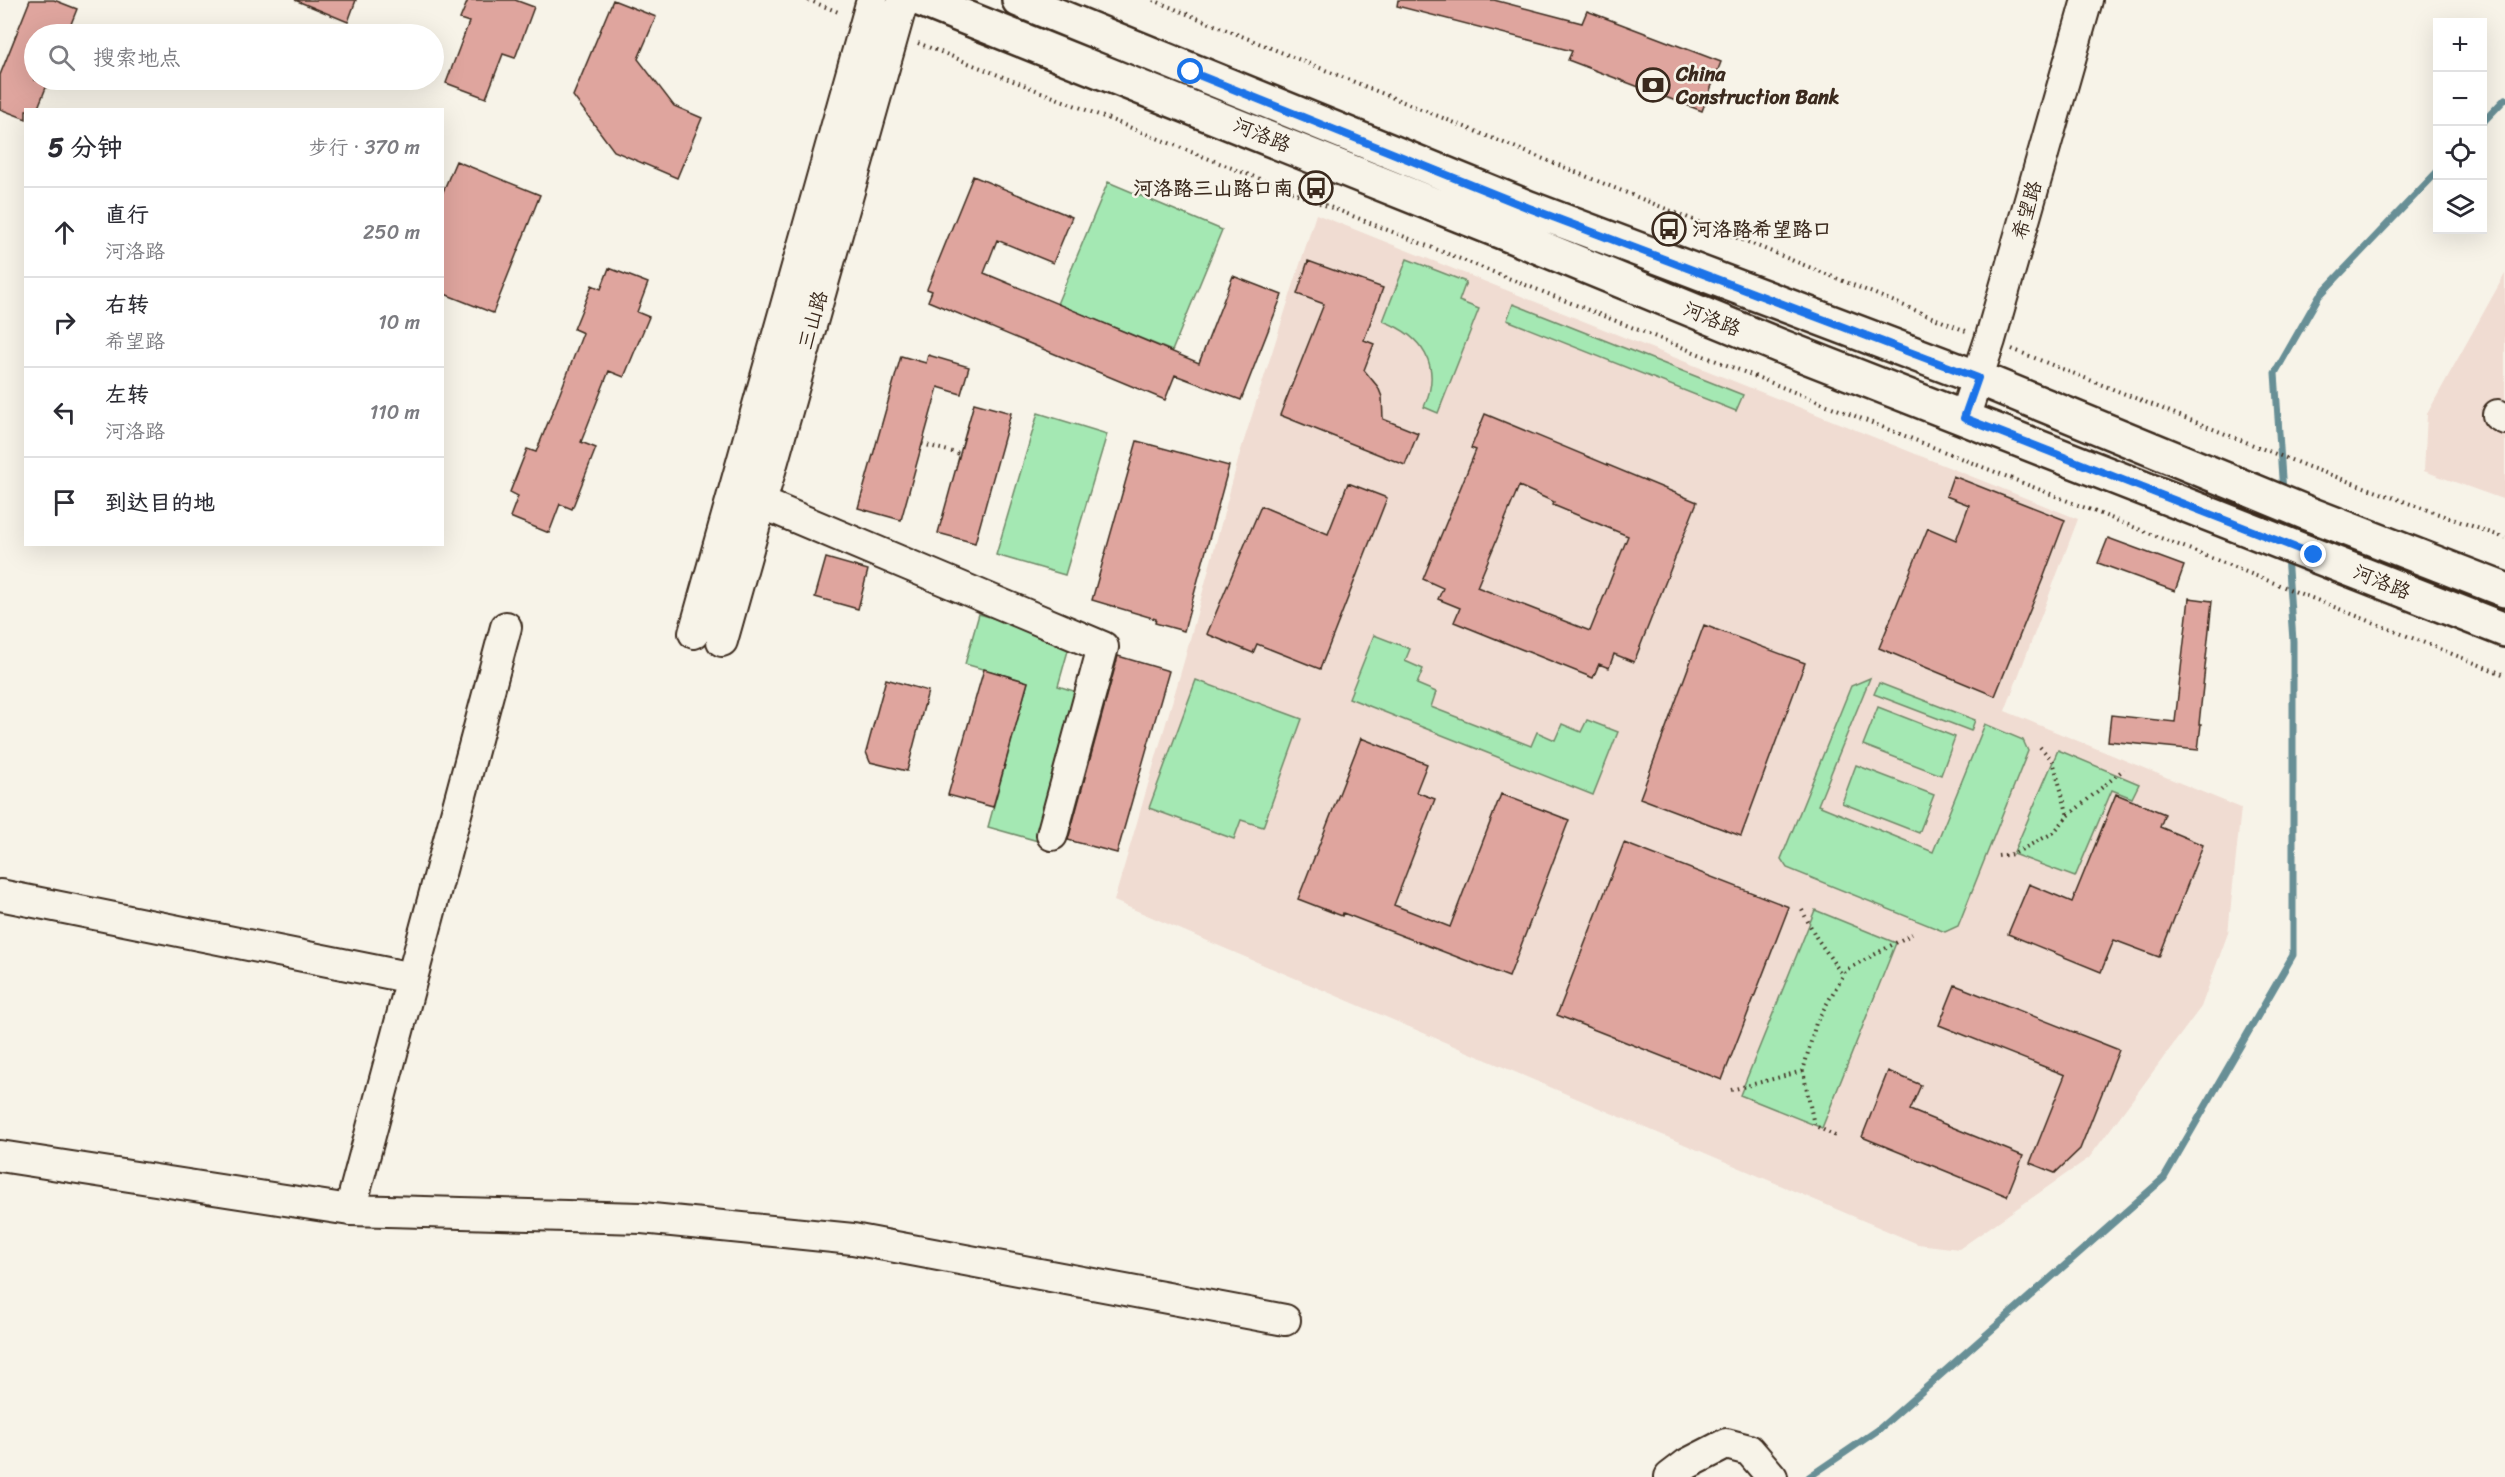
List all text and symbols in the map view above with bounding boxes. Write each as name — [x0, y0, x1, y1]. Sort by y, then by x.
map controls — [2433, 18, 2487, 234]
button: + — [2433, 18, 2487, 72]
search box — [24, 24, 444, 90]
text: 搜索地点 — [93, 38, 181, 77]
icon: search — [45, 41, 78, 74]
place label: China Construction Bank — [1675, 57, 1840, 115]
route start — [1177, 58, 1203, 84]
bank icon: China Construction Bank — [1635, 67, 1671, 103]
button: − — [2433, 72, 2487, 126]
street label: 河洛路 — [1228, 108, 1297, 163]
text: 5 分钟 — [48, 124, 123, 170]
button: locate — [2433, 126, 2487, 180]
text: 步行 · 370 m — [309, 130, 420, 165]
bus stop icon: 河洛路三山路口南 — [1298, 170, 1334, 206]
place label: 河洛路三山路口南 — [1133, 171, 1293, 206]
street label: 希望路 — [2002, 175, 2052, 244]
button: layers — [2433, 180, 2487, 234]
text: 直行 — [105, 195, 149, 234]
bus stop icon: 河洛路希望路口 — [1651, 211, 1687, 247]
place label: 河洛路希望路口 — [1692, 212, 1832, 247]
text: 250 m — [363, 215, 420, 250]
icon: ahead — [48, 216, 81, 249]
text: 河洛路 — [105, 234, 165, 269]
text: 右转 — [105, 285, 149, 324]
street label: 三山路 — [788, 285, 838, 354]
street label: 河洛路 — [1678, 292, 1747, 347]
text: 10 m — [378, 305, 420, 340]
icon: right — [48, 306, 81, 339]
text: 希望路 — [105, 324, 165, 359]
text: 左转 — [105, 375, 149, 414]
text: 110 m — [370, 395, 420, 430]
icon: left — [48, 396, 81, 429]
text: 河洛路 — [105, 414, 165, 449]
text: 到达目的地 — [105, 483, 215, 522]
icon: arrive — [48, 486, 81, 519]
route end — [2300, 541, 2326, 567]
street label: 河洛路 — [2348, 555, 2417, 610]

